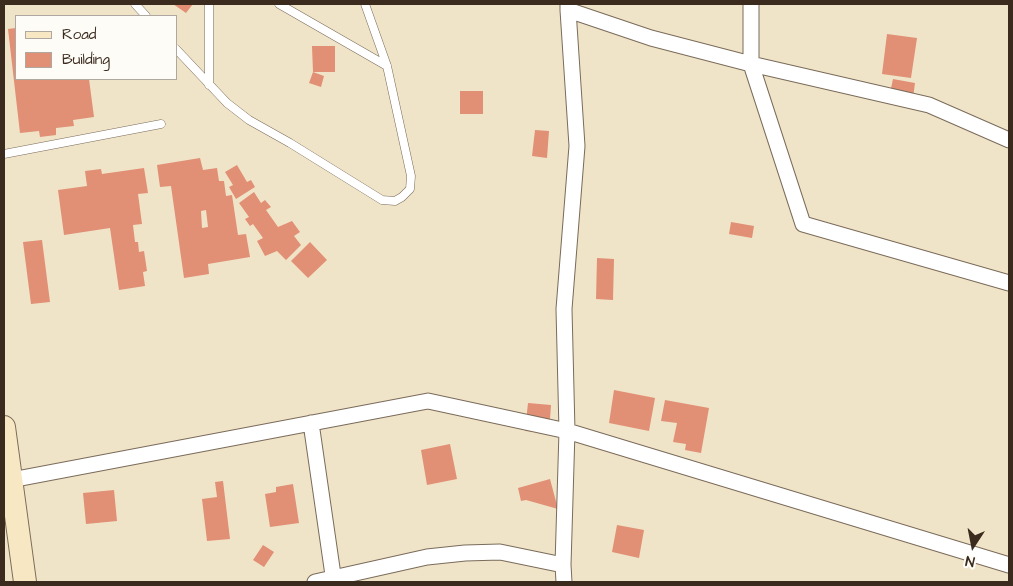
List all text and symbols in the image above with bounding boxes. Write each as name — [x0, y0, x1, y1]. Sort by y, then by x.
legend — [15, 15, 178, 80]
text: Road — [62, 24, 96, 45]
text: Building — [62, 49, 110, 70]
north arrow — [948, 521, 998, 571]
text: N — [964, 550, 976, 571]

